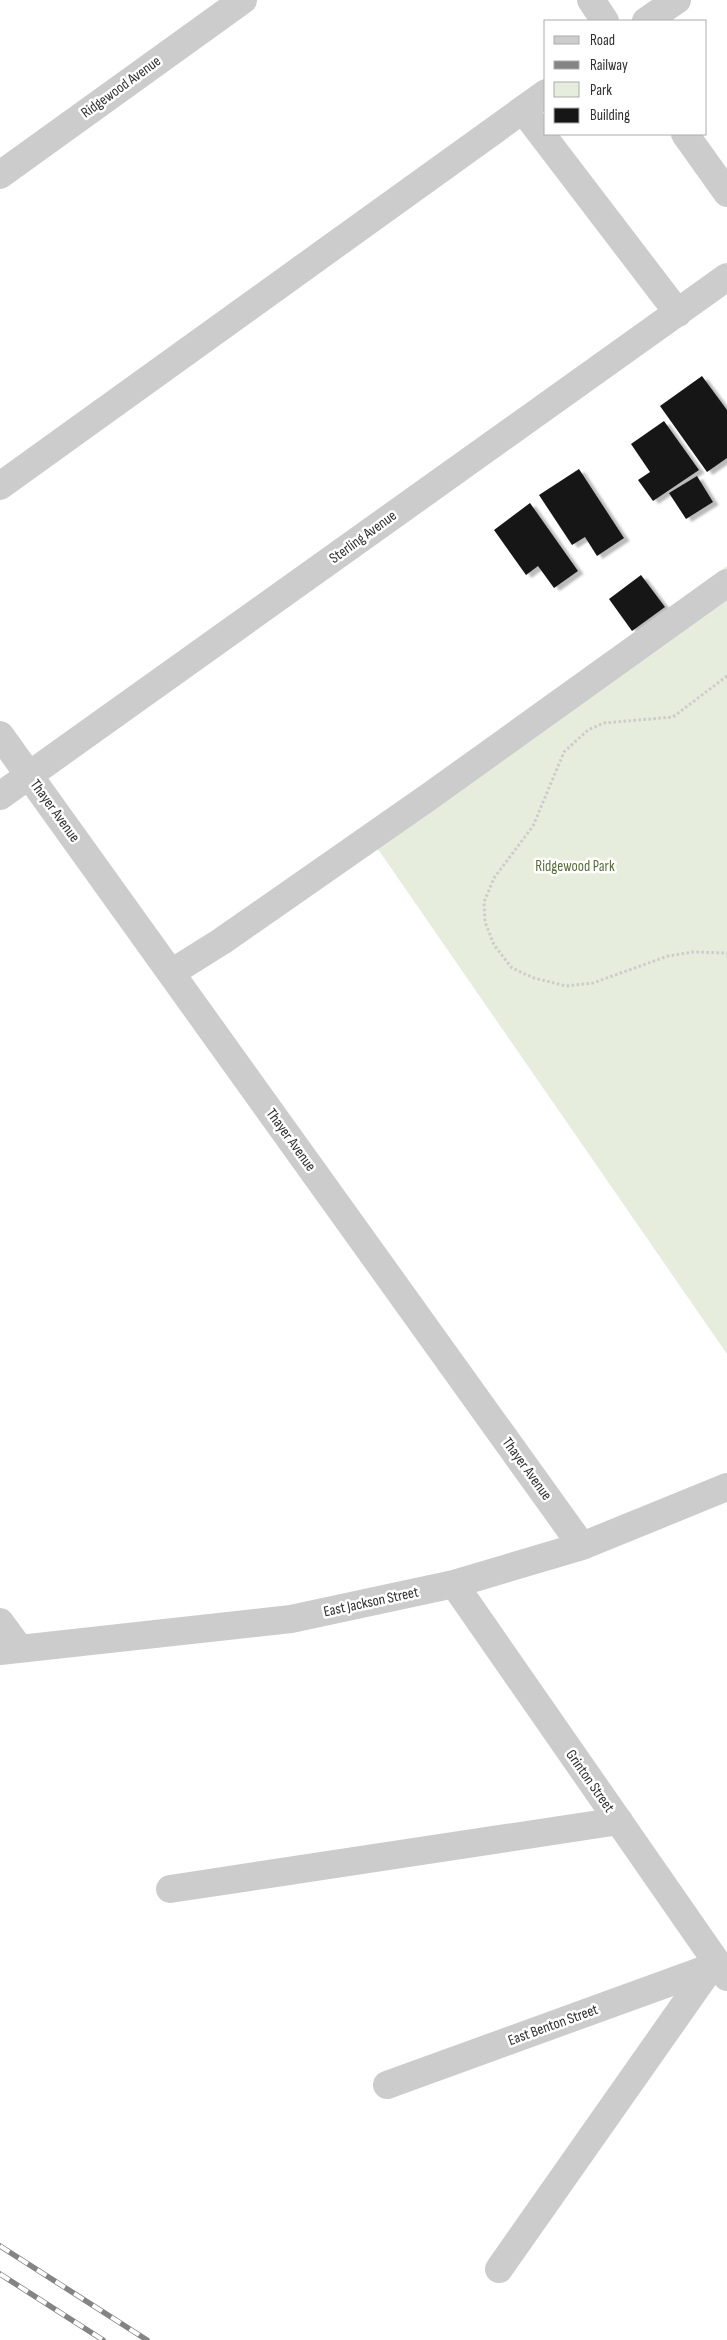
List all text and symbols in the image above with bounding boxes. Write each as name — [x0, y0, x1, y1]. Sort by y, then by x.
legend — [544, 20, 707, 135]
text: Road — [590, 31, 615, 50]
street label: Ridgewood Avenue — [77, 52, 165, 122]
text: Railway — [590, 56, 628, 75]
text: Park — [590, 81, 612, 100]
text: Building — [590, 106, 630, 125]
street label: Sterling Avenue — [326, 506, 400, 568]
street label: Thayer Avenue — [26, 776, 84, 846]
park label: Ridgewood Park — [535, 857, 615, 876]
street label: Thayer Avenue — [262, 1105, 320, 1175]
street label: Thayer Avenue — [498, 1434, 556, 1504]
street label: East Jackson Street — [322, 1583, 421, 1621]
street label: Grinton Street — [561, 1746, 619, 1816]
street label: East Benton Street — [505, 2000, 601, 2050]

